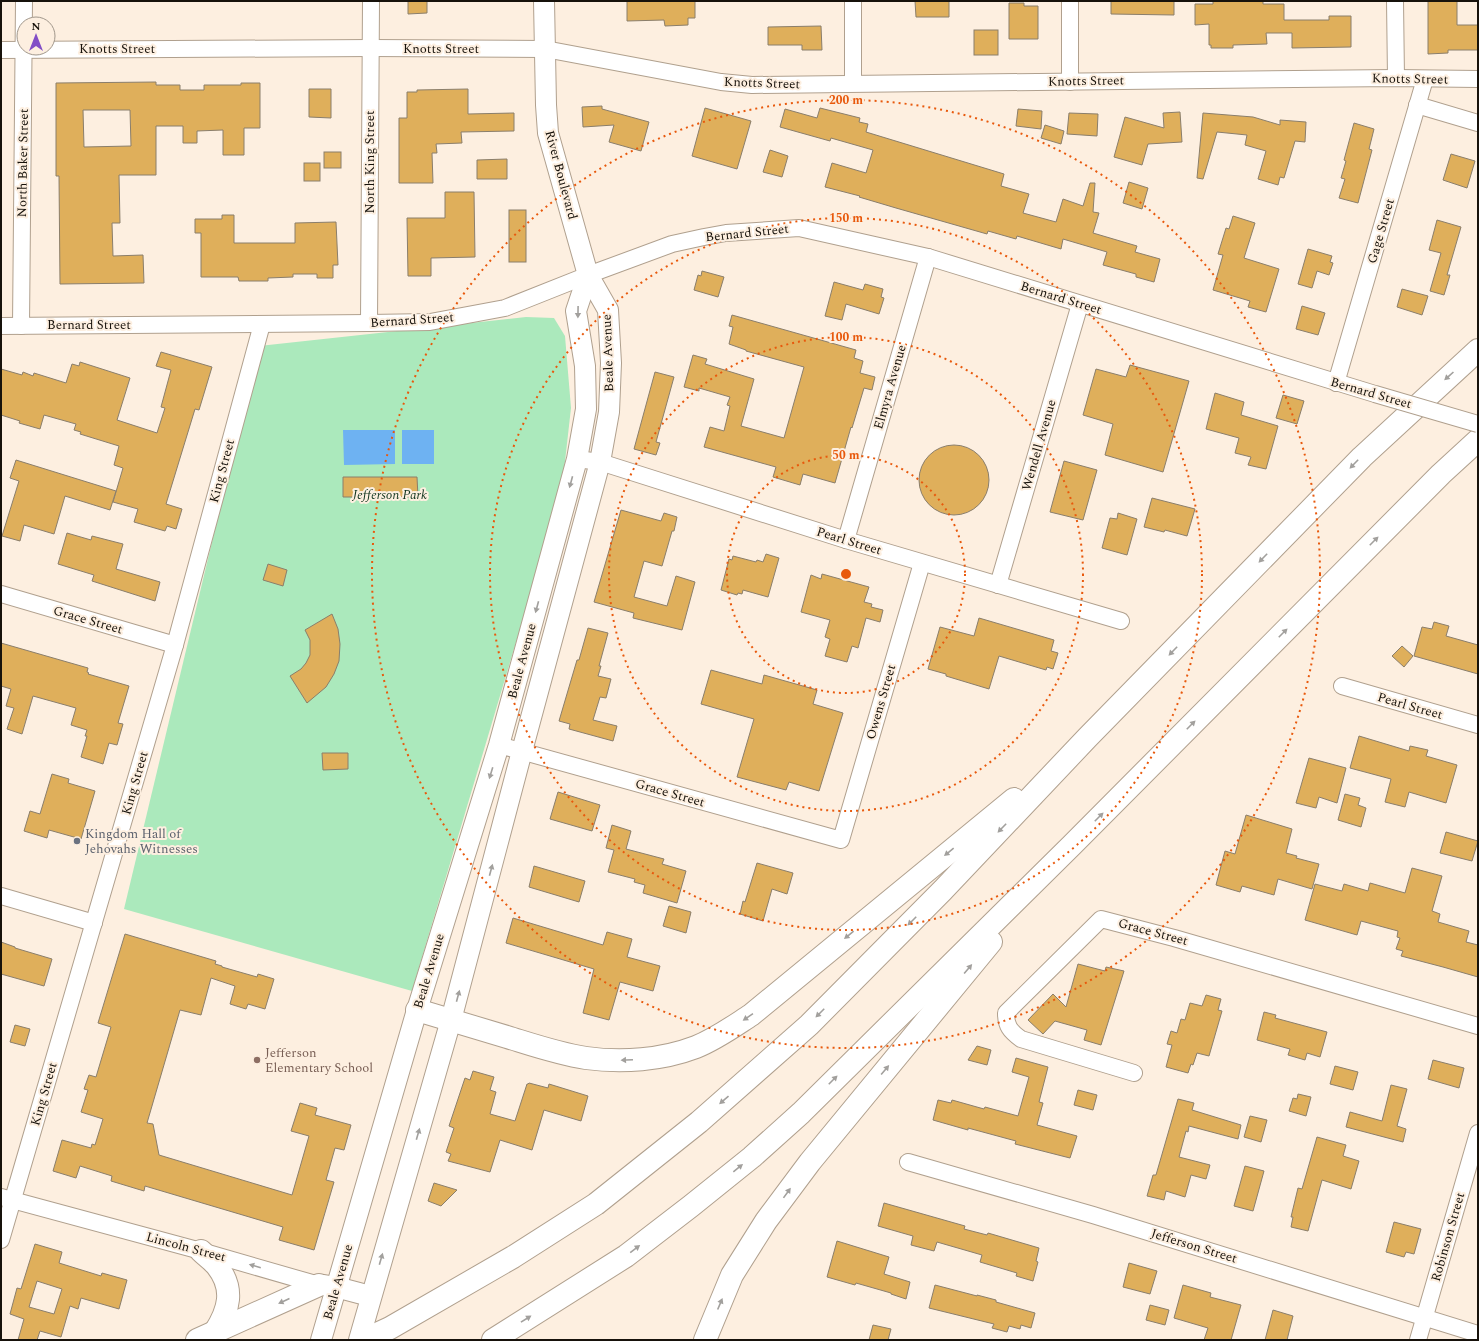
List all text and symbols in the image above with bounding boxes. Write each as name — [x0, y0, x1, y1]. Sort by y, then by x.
north arrow — [16, 16, 56, 56]
text: N — [32, 18, 41, 35]
street label: Knotts Street — [79, 39, 155, 59]
street label: Knotts Street — [403, 39, 479, 59]
street label: Knotts Street — [1372, 68, 1449, 90]
street label: Knotts Street — [1048, 70, 1125, 92]
street label: Knotts Street — [724, 72, 801, 94]
text: 200 m — [829, 91, 863, 110]
street label: North Baker Street — [12, 108, 34, 217]
street label: North King Street — [360, 110, 380, 214]
street label: River Boulevard — [539, 128, 583, 222]
street label: Gage Street — [1362, 196, 1400, 266]
text: 150 m — [829, 209, 863, 228]
street label: Bernard Street — [704, 219, 790, 247]
street label: Bernard Street — [1018, 276, 1104, 320]
one-way arrow — [575, 306, 581, 319]
street label: Bernard Street — [370, 307, 455, 333]
street label: Beale Avenue — [597, 314, 619, 392]
street label: Bernard Street — [47, 315, 131, 335]
text: 100 m — [829, 328, 863, 347]
street label: Elmyra Avenue — [868, 342, 912, 432]
one-way arrow — [1444, 371, 1454, 380]
street label: Bernard Street — [1328, 372, 1414, 414]
street label: Wendell Avenue — [1016, 397, 1062, 493]
street label: King Street — [204, 437, 240, 505]
text: 50 m — [832, 446, 860, 465]
one-way arrow — [1349, 459, 1359, 469]
one-way arrow — [567, 476, 573, 488]
park label: Jefferson Park — [352, 485, 427, 505]
street label: Pearl Street — [814, 522, 884, 560]
one-way arrow — [1370, 536, 1379, 546]
one-way arrow — [1258, 553, 1268, 563]
centre of rings — [839, 567, 853, 581]
street label: Grace Street — [51, 601, 126, 640]
one-way arrow — [534, 602, 540, 614]
street label: Beale Avenue — [502, 621, 542, 701]
one-way arrow — [1278, 628, 1288, 638]
one-way arrow — [1168, 646, 1177, 656]
street label: Owens Street — [861, 662, 901, 742]
street label: Pearl Street — [1375, 687, 1445, 725]
one-way arrow — [1186, 720, 1196, 730]
street label: King Street — [116, 749, 154, 817]
one-way arrow — [488, 767, 494, 779]
street label: Grace Street — [633, 774, 708, 813]
one-way arrow — [1094, 812, 1104, 822]
one-way arrow — [998, 822, 1007, 833]
place label: Kingdom Hall of Jehovahs Witnesses — [85, 824, 198, 859]
marker: Kingdom Hall of Jehovahs Witnesses — [72, 836, 82, 846]
one-way arrow — [943, 848, 954, 857]
one-way arrow — [488, 864, 494, 876]
street label: Grace Street — [1116, 913, 1191, 951]
one-way arrow — [907, 916, 917, 926]
one-way arrow — [843, 930, 854, 939]
street label: Beale Avenue — [408, 931, 450, 1011]
one-way arrow — [964, 964, 973, 975]
one-way arrow — [455, 989, 461, 1002]
one-way arrow — [815, 1008, 825, 1018]
one-way arrow — [743, 1013, 753, 1021]
place label: Jefferson Elementary School — [265, 1043, 373, 1078]
marker: Jefferson Elementary School — [252, 1055, 262, 1065]
one-way arrow — [621, 1056, 633, 1063]
street label: King Street — [25, 1060, 63, 1128]
one-way arrow — [881, 1064, 890, 1075]
one-way arrow — [828, 1075, 838, 1085]
one-way arrow — [719, 1095, 728, 1104]
one-way arrow — [415, 1128, 421, 1140]
one-way arrow — [732, 1164, 743, 1173]
one-way arrow — [783, 1188, 791, 1198]
street label: Robinson Street — [1426, 1190, 1470, 1284]
street label: Jefferson Street — [1149, 1223, 1240, 1269]
street label: Lincoln Street — [144, 1227, 228, 1267]
street label: Beale Avenue — [318, 1242, 358, 1322]
one-way arrow — [630, 1244, 641, 1253]
one-way arrow — [378, 1252, 384, 1264]
one-way arrow — [249, 1263, 261, 1269]
one-way arrow — [278, 1298, 289, 1304]
one-way arrow — [717, 1299, 723, 1310]
one-way arrow — [521, 1315, 531, 1323]

